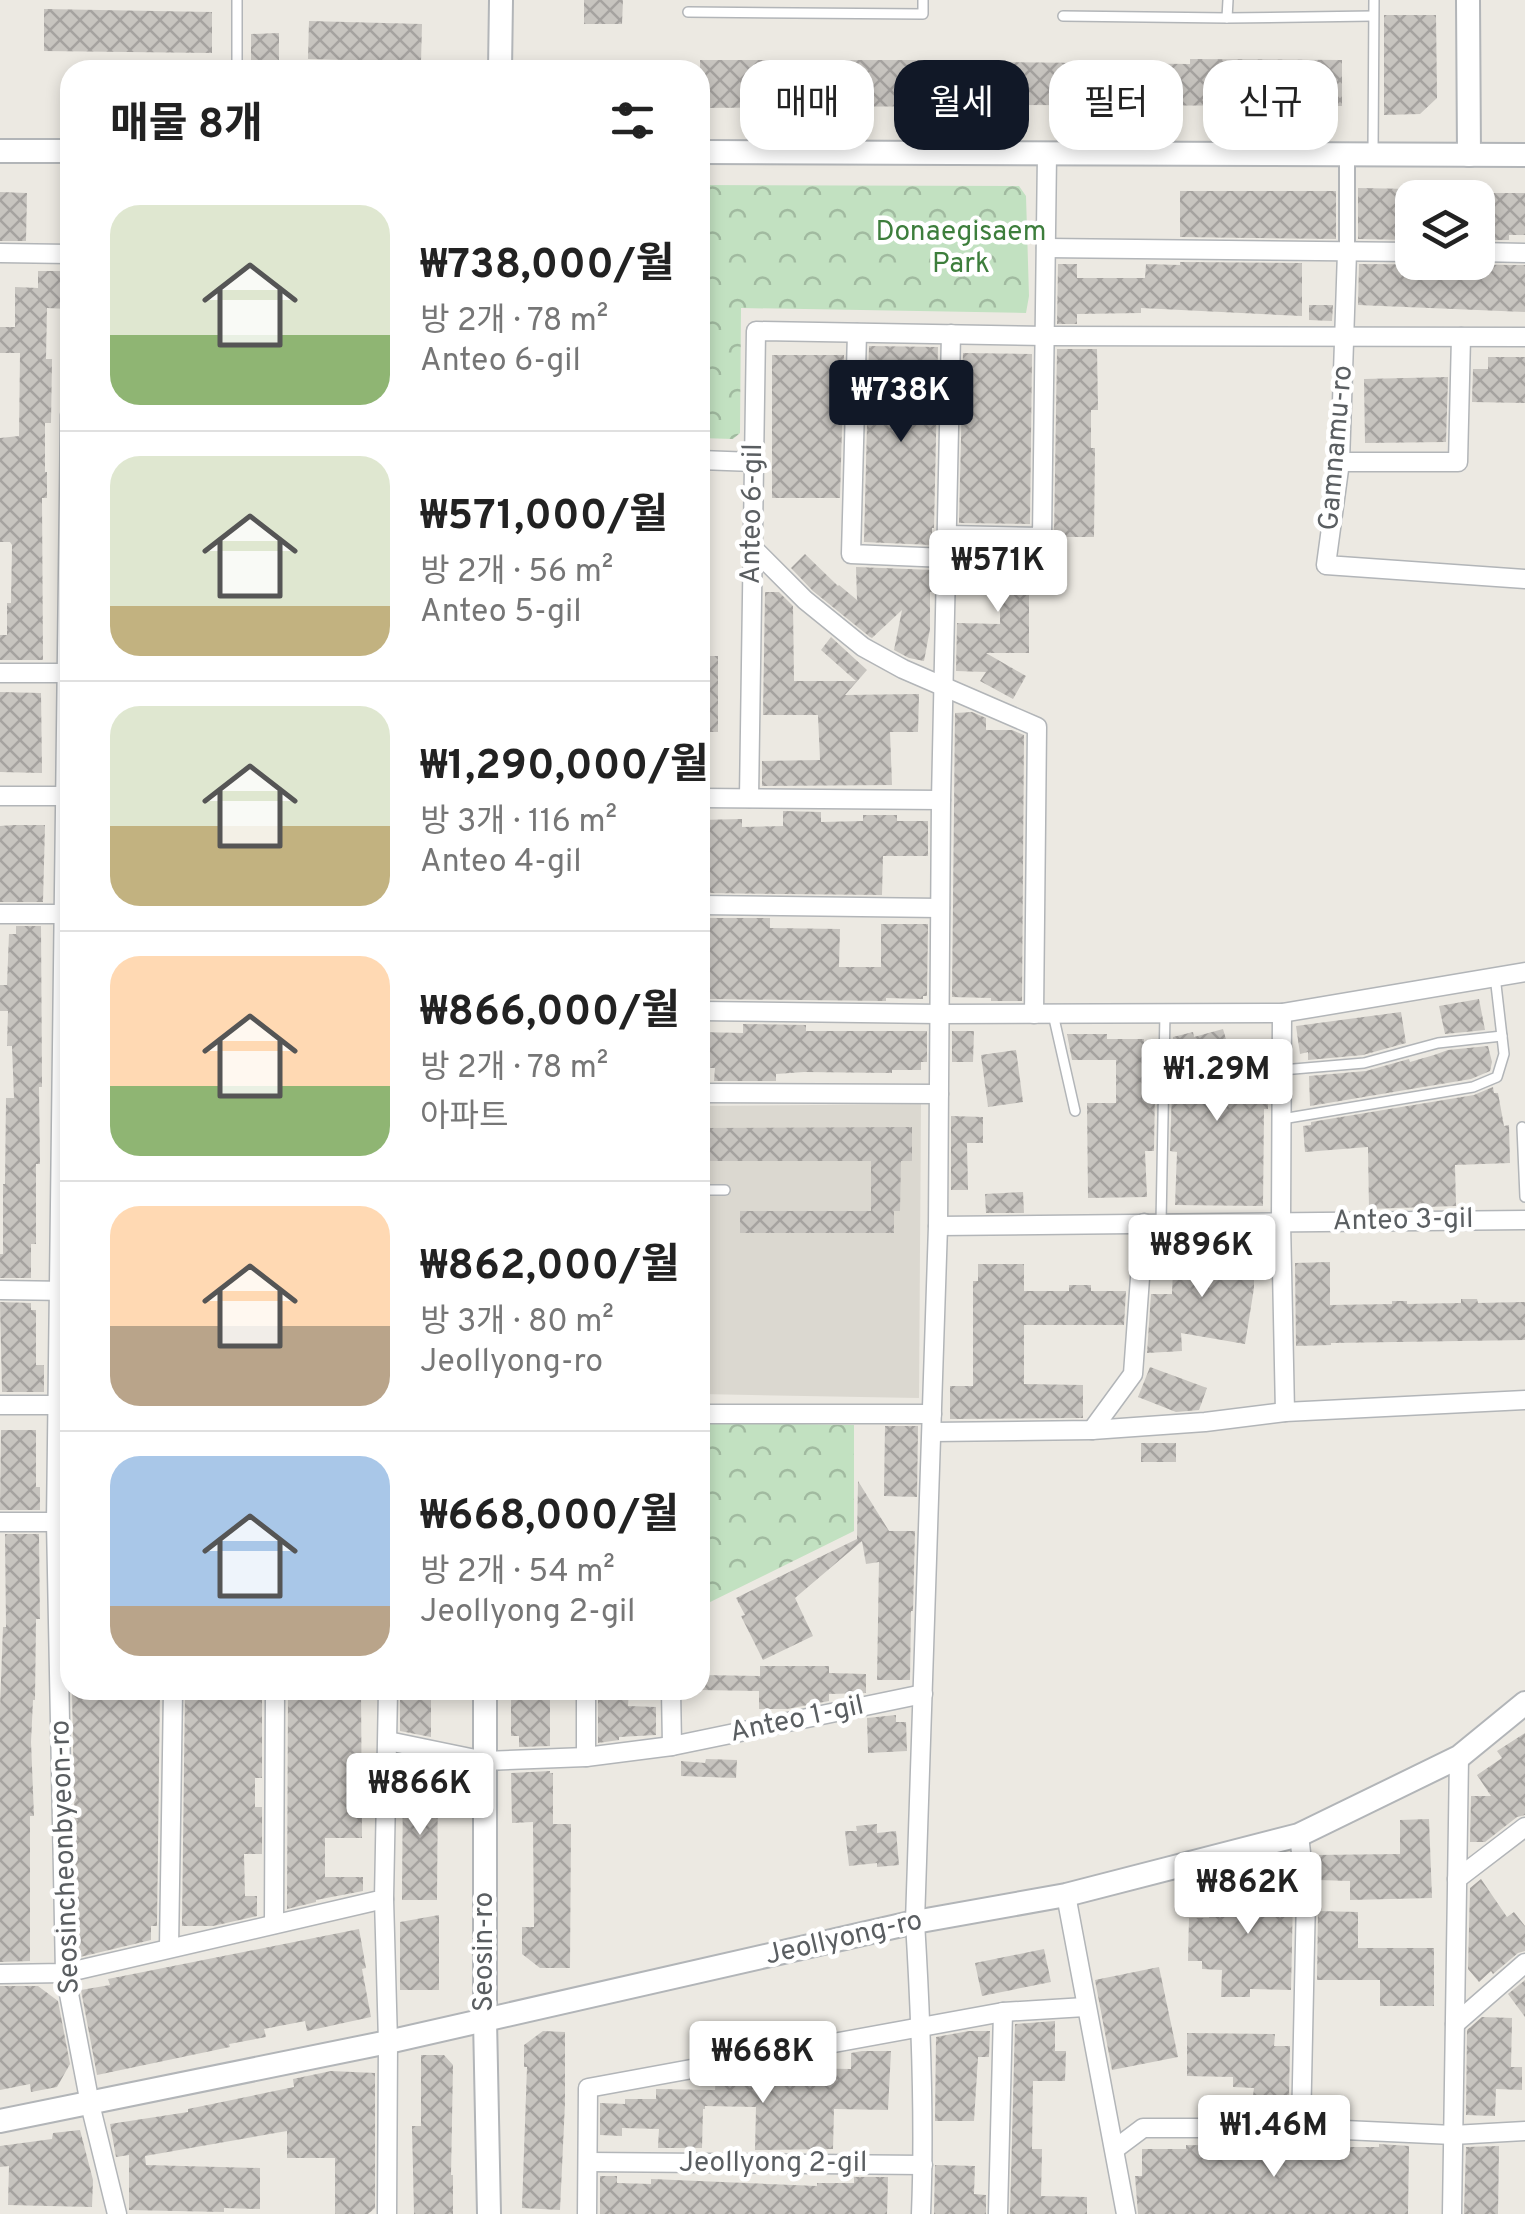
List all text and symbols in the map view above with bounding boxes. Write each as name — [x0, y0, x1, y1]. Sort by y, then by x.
chip: 매매 — [740, 60, 874, 150]
chip: 월세 — [894, 60, 1029, 150]
chip: 필터 — [1049, 60, 1183, 150]
chip: 신규 — [1203, 60, 1338, 150]
icon: filters — [605, 93, 660, 148]
text: 매물 8개 — [110, 100, 263, 153]
map controls — [1395, 180, 1495, 280]
button: layers — [1395, 180, 1495, 280]
park label: Donaegisaem Park — [876, 215, 1046, 283]
text: ₩738,000/월 — [420, 240, 674, 293]
icon: home — [190, 245, 310, 365]
text: 방 2개 · 78 m² — [420, 302, 608, 342]
text: Anteo 6-gil — [420, 342, 581, 382]
pin: ₩738K — [831, 360, 971, 445]
street label: Gamnamu-ro — [1312, 364, 1362, 532]
text: ₩738K — [851, 372, 951, 412]
street label: Anteo 6-gil — [734, 443, 772, 585]
text: ₩571,000/월 — [420, 491, 668, 544]
icon: home — [190, 496, 310, 616]
pin: ₩571K — [928, 530, 1068, 615]
text: ₩571K — [951, 542, 1045, 582]
text: 방 2개 · 56 m² — [420, 553, 613, 593]
text: Anteo 5-gil — [420, 593, 582, 633]
text: ₩1,290,000/월 — [420, 741, 709, 794]
icon: home — [190, 746, 310, 866]
text: 방 3개 · 116 m² — [420, 803, 617, 843]
text: Anteo 4-gil — [420, 843, 582, 883]
text: ₩866,000/월 — [420, 987, 680, 1040]
icon: home — [190, 996, 310, 1116]
pin: ₩1.29M — [1136, 1039, 1298, 1124]
text: 방 2개 · 78 m² — [420, 1049, 608, 1089]
text: ₩1.29M — [1164, 1051, 1270, 1091]
text: 아파트 — [420, 1098, 508, 1138]
street label: Anteo 3-gil — [1332, 1202, 1474, 1240]
pin: ₩896K — [1132, 1215, 1272, 1300]
text: ₩896K — [1150, 1227, 1254, 1267]
text: ₩862,000/월 — [420, 1241, 680, 1294]
icon: home — [190, 1246, 310, 1366]
text: 방 3개 · 80 m² — [420, 1303, 614, 1343]
text: Jeollyong-ro — [420, 1343, 603, 1383]
text: ₩668,000/월 — [420, 1491, 679, 1544]
icon: home — [190, 1496, 310, 1616]
text: 방 2개 · 54 m² — [420, 1553, 615, 1593]
text: Jeollyong 2-gil — [420, 1593, 636, 1633]
street label: Anteo 1-gil — [727, 1688, 867, 1752]
street label: Seosincheonbyeon-ro — [43, 1719, 89, 1995]
pin: ₩866K — [350, 1753, 490, 1838]
text: ₩866K — [368, 1765, 472, 1805]
pin: ₩862K — [1178, 1852, 1318, 1937]
text: ₩862K — [1196, 1864, 1300, 1904]
street label: Seosin-ro — [467, 1892, 503, 2012]
street label: Jeollyong-ro — [762, 1903, 926, 1975]
pin: ₩668K — [693, 2021, 833, 2106]
text: ₩668K — [711, 2033, 815, 2073]
pin: ₩1.46M — [1193, 2095, 1355, 2180]
text: ₩1.46M — [1220, 2107, 1328, 2147]
street label: Jeollyong 2-gil — [679, 2146, 867, 2182]

